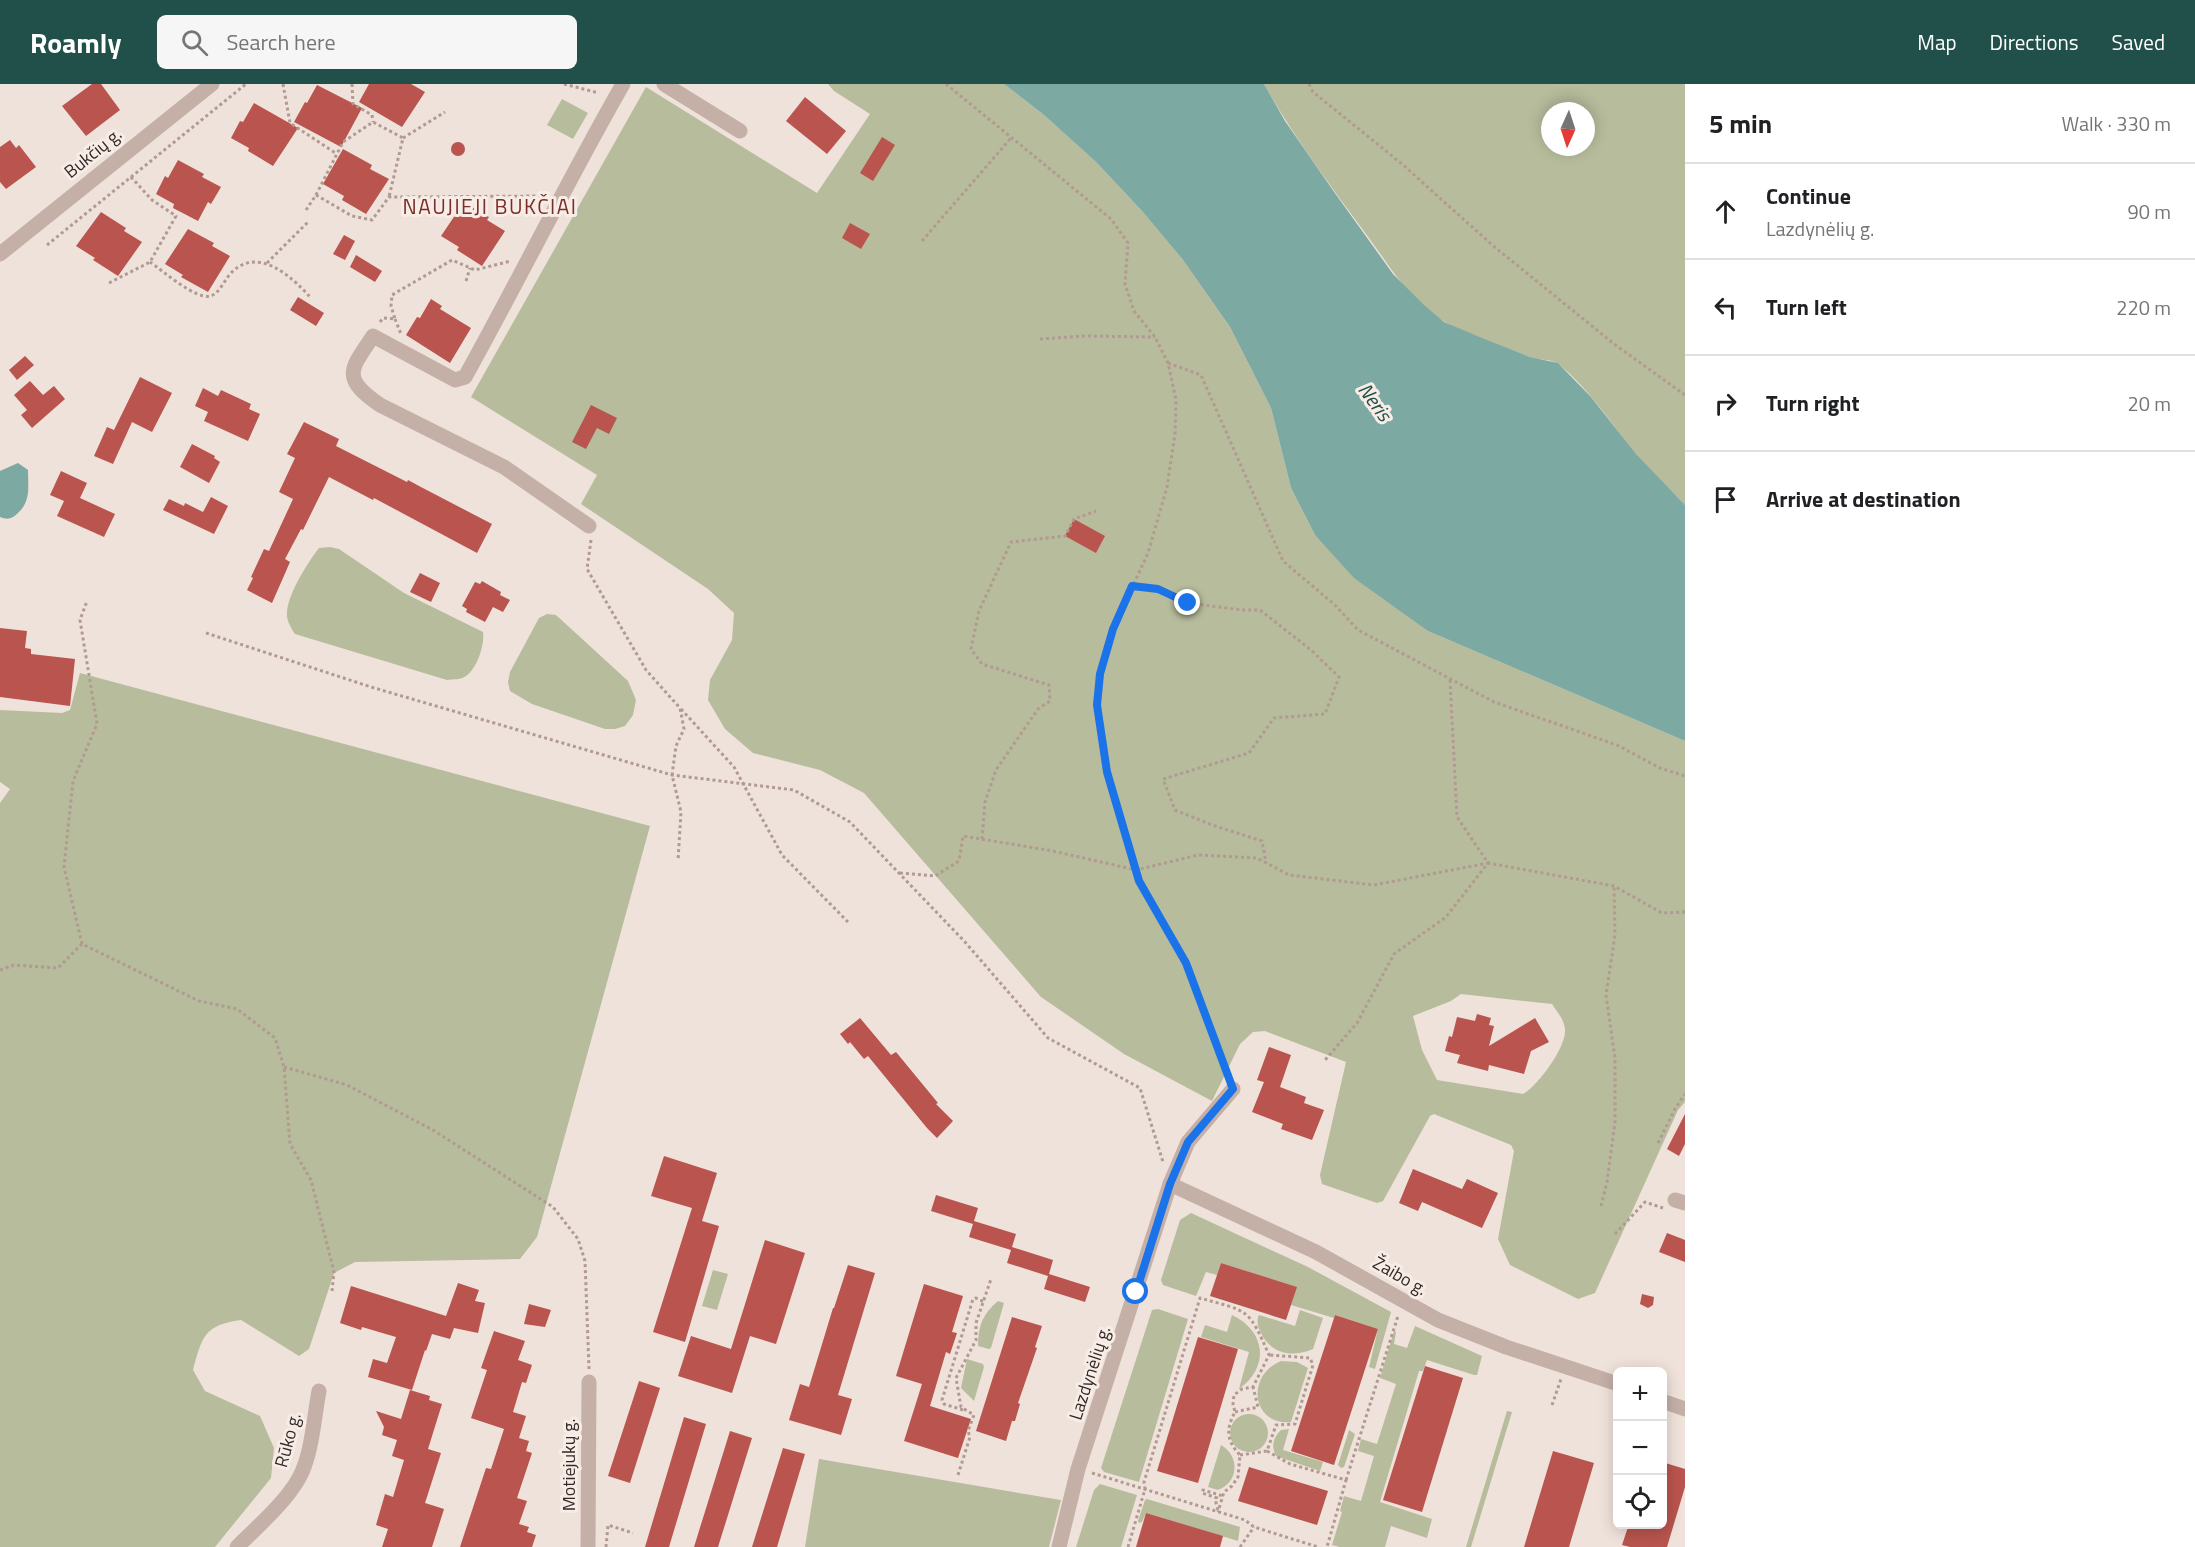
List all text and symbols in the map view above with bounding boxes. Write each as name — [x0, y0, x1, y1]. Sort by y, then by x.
search box — [157, 15, 577, 69]
text: Roamly — [30, 21, 121, 64]
text: Search here — [226, 25, 336, 59]
icon: search — [178, 26, 211, 59]
text: Map — [1917, 26, 1957, 58]
text: Directions — [1990, 26, 2079, 58]
text: Saved — [2112, 26, 2165, 58]
north arrow — [1541, 102, 1595, 156]
text: 5 min — [1709, 104, 1772, 143]
text: Walk · 330 m — [2062, 108, 2171, 139]
street label: Bukčių g. — [58, 121, 127, 184]
text: Continue — [1766, 179, 1851, 213]
district label: NAUJIEJI BUKČIAI — [403, 190, 577, 222]
icon: ahead — [1709, 195, 1742, 228]
text: 90 m — [2127, 196, 2171, 227]
text: Lazdynėlių g. — [1766, 213, 1874, 244]
text: Turn left — [1766, 290, 1847, 324]
icon: left — [1709, 291, 1742, 324]
text: 220 m — [2116, 292, 2171, 323]
water label: Neris — [1351, 376, 1401, 428]
text: Turn right — [1766, 386, 1860, 420]
icon: right — [1709, 387, 1742, 420]
text: 20 m — [2127, 388, 2171, 419]
text: Arrive at destination — [1766, 482, 1961, 516]
icon: arrive — [1709, 483, 1742, 516]
route end — [1174, 589, 1200, 615]
street label: Žaibo g. — [1368, 1249, 1432, 1302]
route start — [1122, 1278, 1148, 1304]
street label: Lazdynėlių g. — [1062, 1322, 1117, 1423]
map controls — [1613, 1367, 1667, 1529]
button: + — [1613, 1367, 1667, 1421]
street label: Rūko g. — [267, 1410, 308, 1470]
street label: Motiejukų g. — [555, 1419, 582, 1511]
button: − — [1613, 1421, 1667, 1475]
button: locate — [1613, 1475, 1667, 1529]

